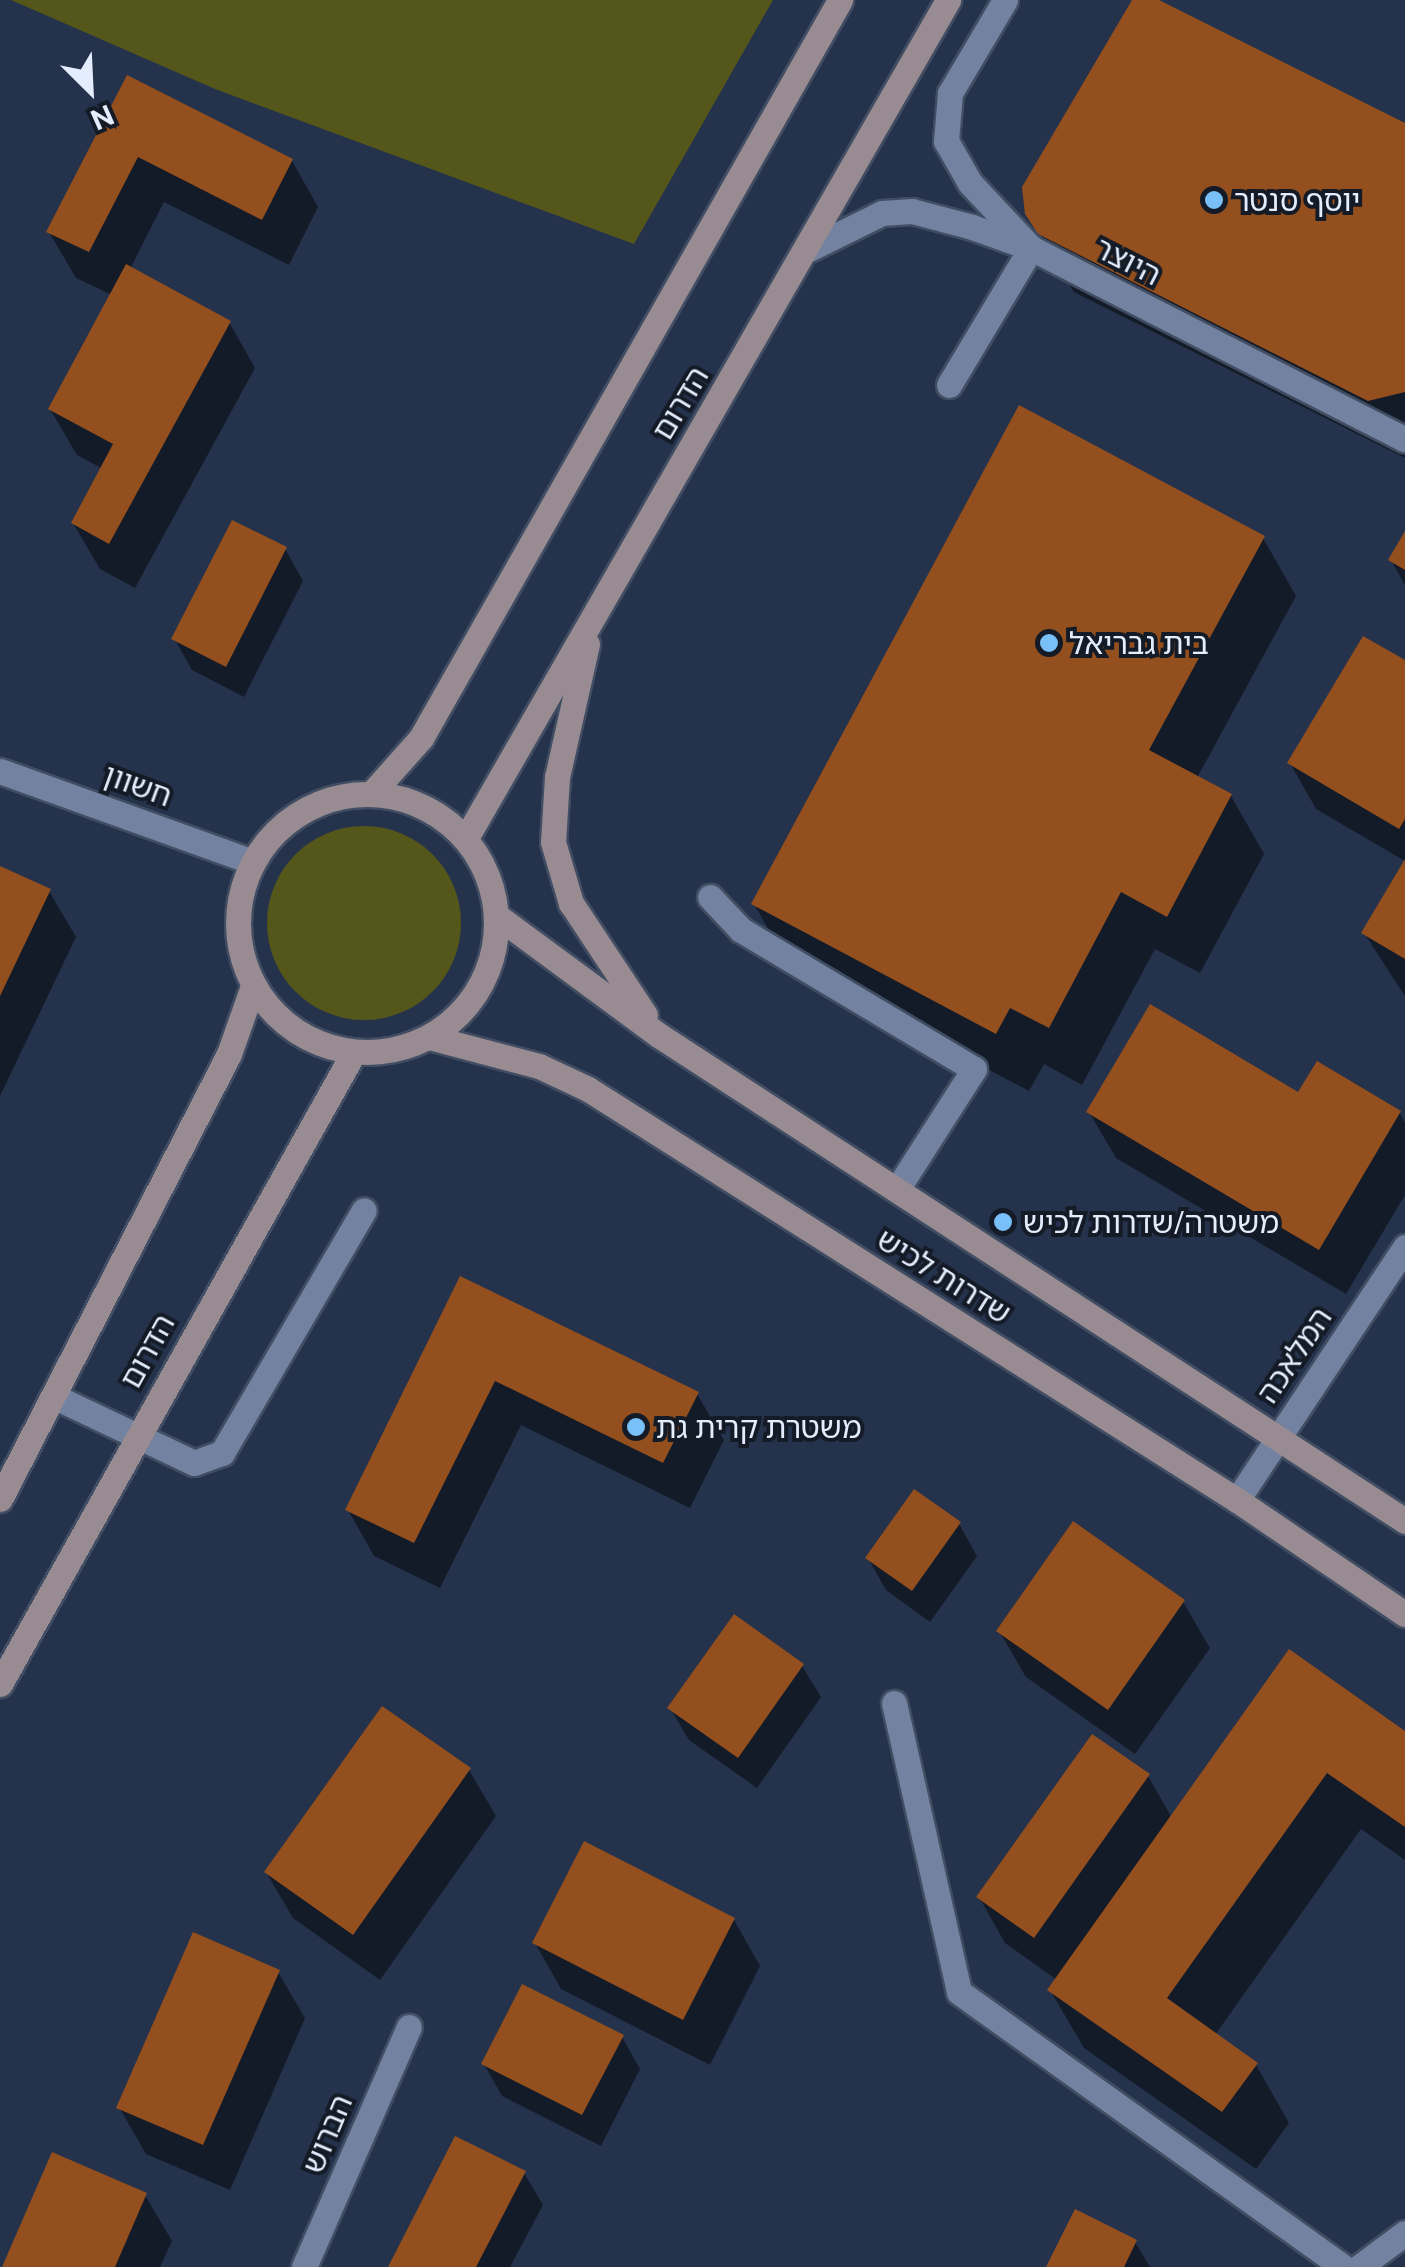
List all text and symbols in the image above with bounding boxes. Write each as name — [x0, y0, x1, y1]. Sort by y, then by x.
north arrow — [40, 40, 140, 140]
text: N — [86, 98, 119, 137]
place label: יוסף סנטר — [1234, 182, 1360, 218]
marker: יוסף סנטר — [1203, 189, 1225, 211]
street label: היוצר — [1089, 229, 1167, 293]
street label: הדרום — [644, 360, 716, 446]
place label: בית גבריאל — [1069, 625, 1209, 661]
marker: בית גבריאל — [1038, 632, 1060, 654]
street label: חשוון — [99, 756, 177, 814]
place label: משטרה/שדרות לכיש — [1023, 1204, 1279, 1240]
marker: משטרה/שדרות לכיש — [992, 1211, 1014, 1233]
street label: שדרות לכיש — [871, 1221, 1017, 1331]
street label: המלאכה — [1249, 1300, 1339, 1410]
street label: הדרום — [112, 1308, 182, 1394]
place label: משטרת קרית גת — [656, 1409, 861, 1445]
marker: משטרת קרית גת — [625, 1416, 647, 1438]
street label: הברוש — [294, 2089, 360, 2179]

